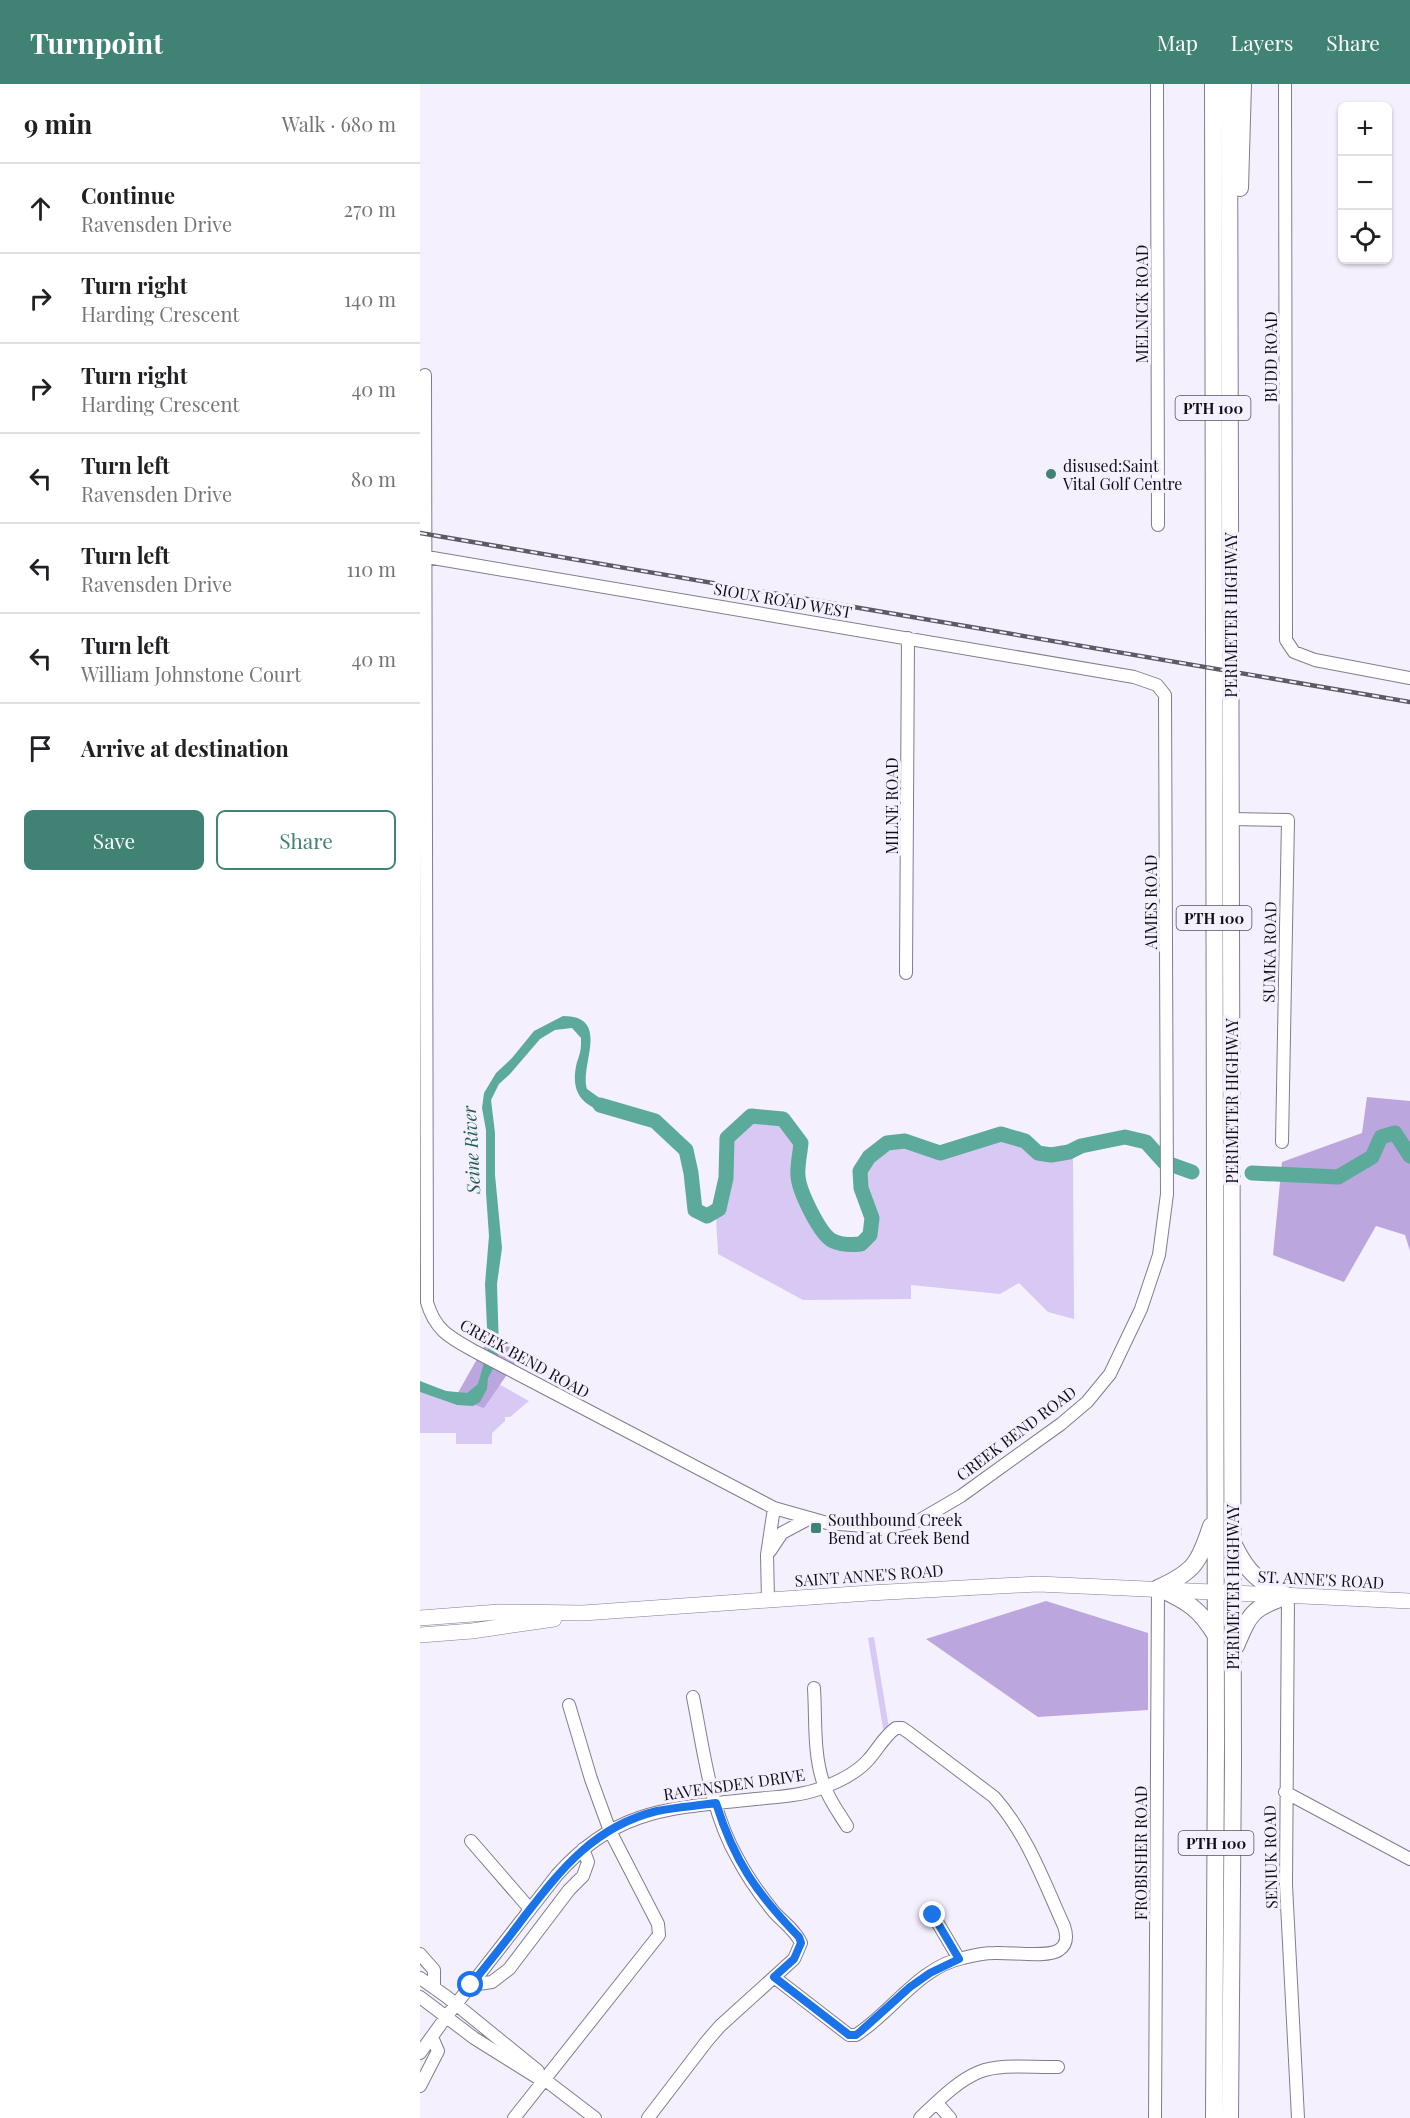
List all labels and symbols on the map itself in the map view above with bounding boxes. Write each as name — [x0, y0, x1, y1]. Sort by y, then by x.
street label: MELNICK ROAD — [1131, 245, 1152, 363]
street label: BUDD ROAD — [1260, 311, 1281, 403]
road number: PTH 100 — [1176, 396, 1250, 420]
place label: disused:Saint Vital Golf Centre — [1062, 455, 1182, 494]
marker: disused:Saint Vital Golf Centre — [1044, 467, 1058, 481]
street label: PERIMETER HIGHWAY — [1220, 532, 1241, 698]
street label: SIOUX ROAD WEST — [712, 577, 854, 623]
street label: MILNE ROAD — [881, 757, 902, 855]
street label: AIMES ROAD — [1140, 855, 1161, 950]
street label: SUMKA ROAD — [1258, 901, 1280, 1003]
road number: PTH 100 — [1176, 906, 1252, 930]
street label: PERIMETER HIGHWAY — [1221, 1018, 1242, 1184]
water label: Seine River — [457, 1104, 485, 1196]
street label: CREEK BEND ROAD — [456, 1314, 594, 1402]
street label: CREEK BEND ROAD — [952, 1381, 1080, 1485]
street label: PERIMETER HIGHWAY — [1222, 1504, 1243, 1670]
place label: Southbound Creek Bend at Creek Bend — [828, 1509, 970, 1548]
marker: Southbound Creek Bend at Creek Bend — [809, 1521, 823, 1535]
street label: SAINT ANNE'S ROAD — [794, 1559, 944, 1591]
street label: ST. ANNE'S ROAD — [1257, 1565, 1385, 1593]
street label: RAVENSDEN DRIVE — [662, 1764, 806, 1804]
street label: FROBISHER ROAD — [1130, 1786, 1151, 1920]
street label: SENIUK ROAD — [1259, 1805, 1281, 1909]
road number: PTH 100 — [1178, 1831, 1254, 1855]
route end — [919, 1901, 945, 1927]
route start — [457, 1971, 483, 1997]

